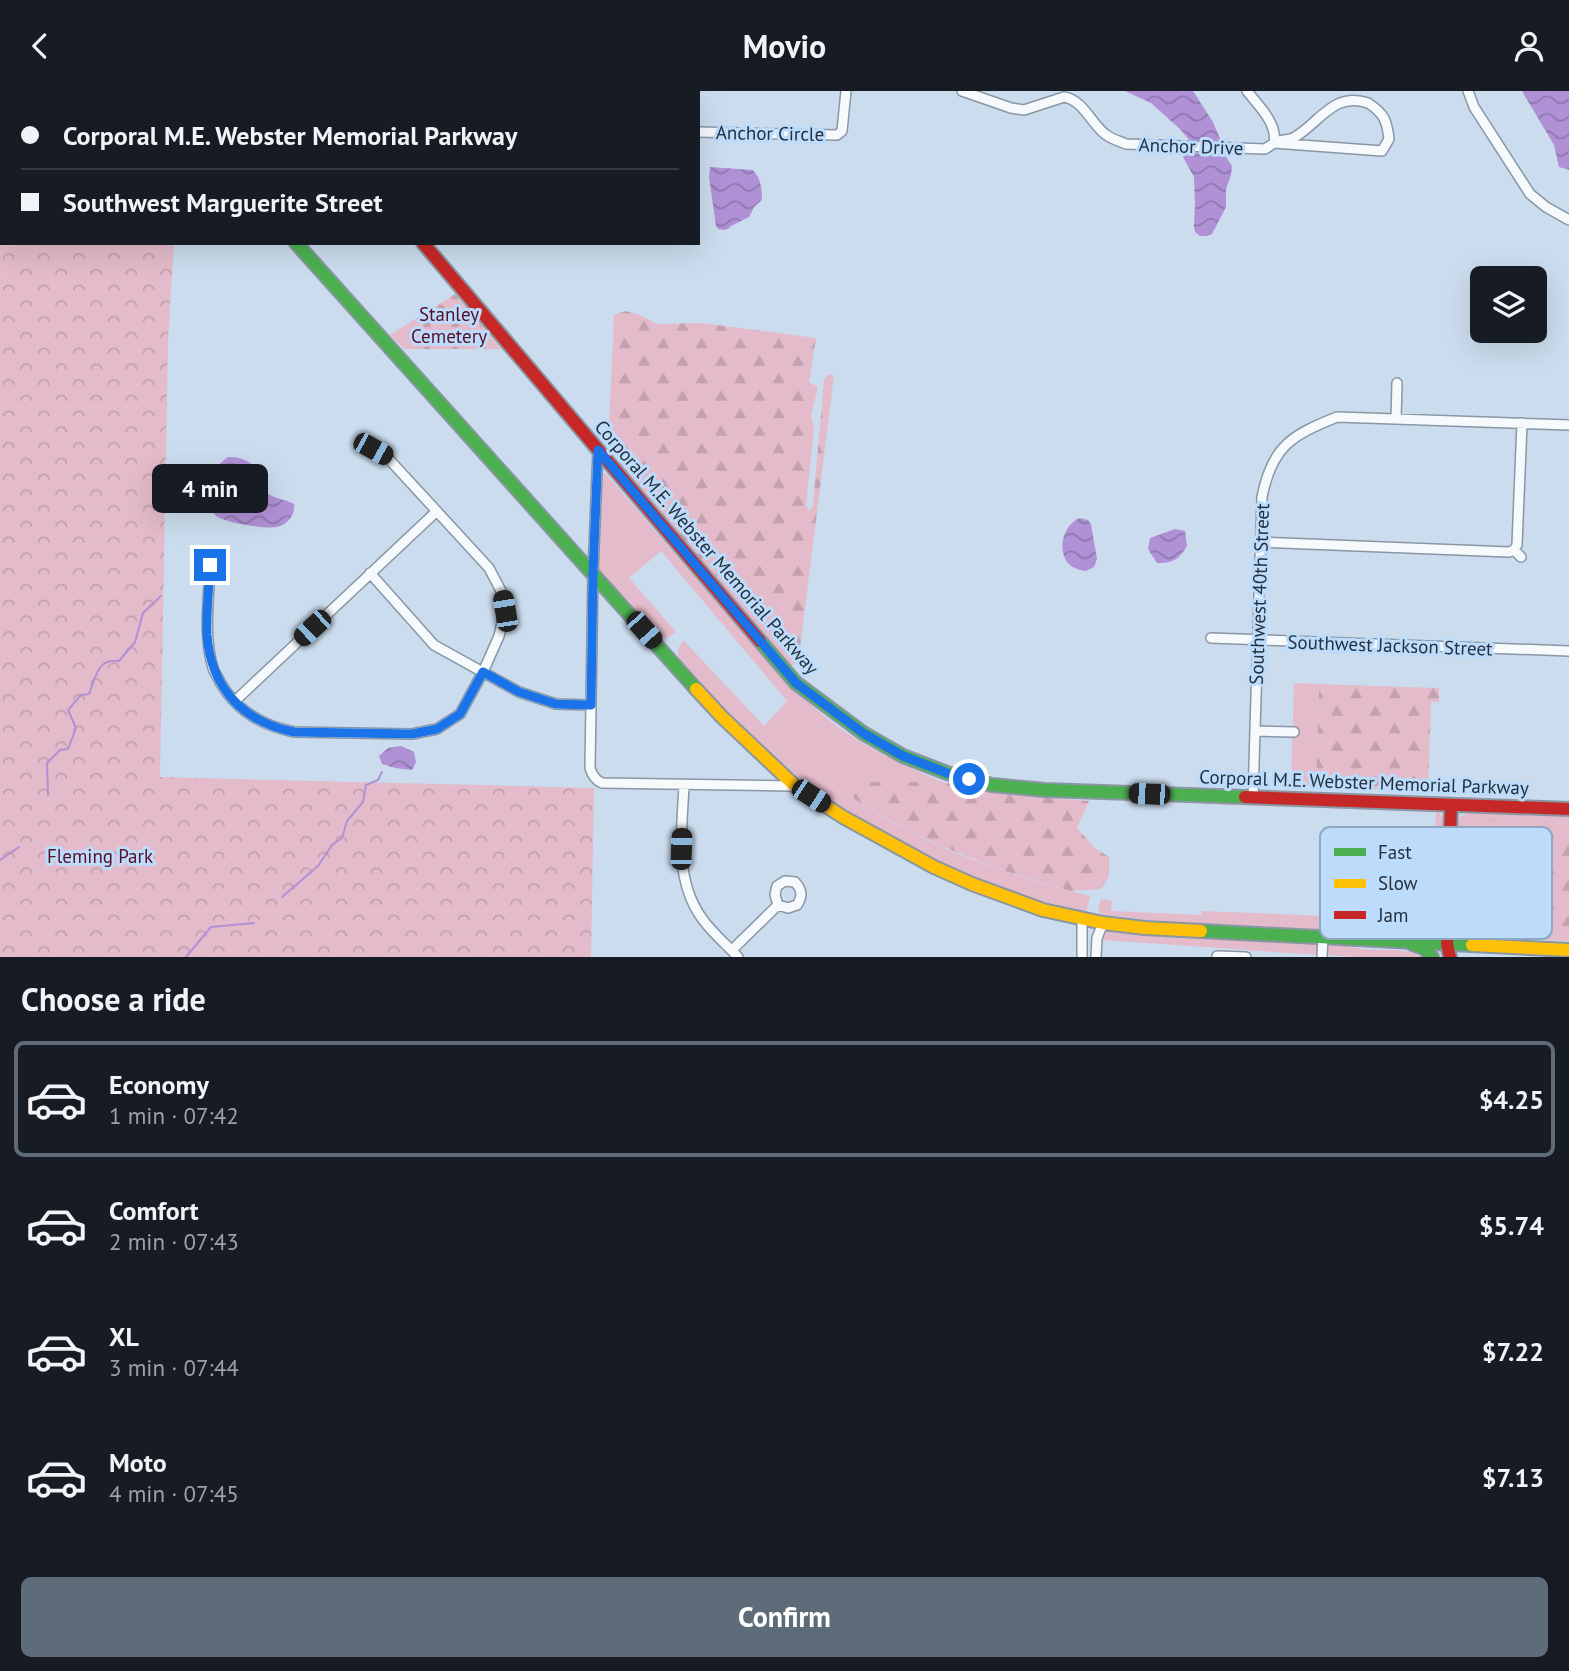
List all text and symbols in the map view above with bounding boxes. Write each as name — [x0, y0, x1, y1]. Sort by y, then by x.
text: Movio — [743, 25, 826, 67]
icon: back — [21, 27, 59, 65]
icon: person — [1510, 27, 1548, 65]
text: Corporal M.E. Webster Memorial Parkway — [63, 119, 517, 152]
street label: Anchor Circle — [716, 120, 824, 146]
street label: Anchor Drive — [1138, 132, 1244, 160]
text: Southwest Marguerite Street — [63, 186, 382, 219]
map controls — [1470, 266, 1547, 343]
button: layers — [1470, 266, 1547, 343]
park label: Stanley Cemetery — [411, 302, 487, 348]
street label: Corporal M.E. Webster Memorial Parkway — [590, 415, 824, 679]
car — [350, 430, 397, 468]
callout: 4 min — [152, 463, 268, 512]
text: 4 min — [182, 474, 238, 503]
street label: Southwest 40th Street — [1244, 502, 1274, 685]
route end — [194, 549, 226, 581]
car — [492, 589, 519, 633]
car — [290, 606, 335, 650]
car — [623, 607, 666, 653]
street label: Southwest Jackson Street — [1287, 629, 1493, 661]
route start — [953, 763, 985, 795]
street label: Corporal M.E. Webster Memorial Parkway — [1199, 764, 1529, 800]
car — [788, 776, 835, 816]
car — [1128, 783, 1171, 805]
legend — [1320, 827, 1552, 939]
car — [670, 828, 693, 870]
text: Fast — [1378, 840, 1412, 864]
park label: Fleming Park — [47, 844, 153, 868]
text: Slow — [1378, 871, 1418, 895]
text: Jam — [1377, 903, 1408, 927]
text: Choose a ride — [21, 978, 206, 1020]
icon: car — [25, 1068, 88, 1131]
text: Economy — [109, 1068, 209, 1101]
text: $4.25 — [1479, 1083, 1544, 1116]
text: 1 min · 07:42 — [109, 1101, 239, 1130]
icon: car — [25, 1194, 88, 1257]
text: Comfort — [109, 1194, 199, 1227]
text: $5.74 — [1479, 1209, 1544, 1242]
text: 2 min · 07:43 — [109, 1227, 239, 1256]
icon: car — [25, 1320, 88, 1383]
text: XL — [109, 1320, 139, 1353]
text: $7.22 — [1482, 1335, 1544, 1368]
text: 3 min · 07:44 — [109, 1353, 239, 1382]
icon: car — [25, 1446, 88, 1509]
text: Moto — [109, 1446, 167, 1479]
text: $7.13 — [1482, 1461, 1544, 1494]
text: 4 min · 07:45 — [109, 1479, 239, 1508]
button: Confirm — [21, 1577, 1548, 1657]

